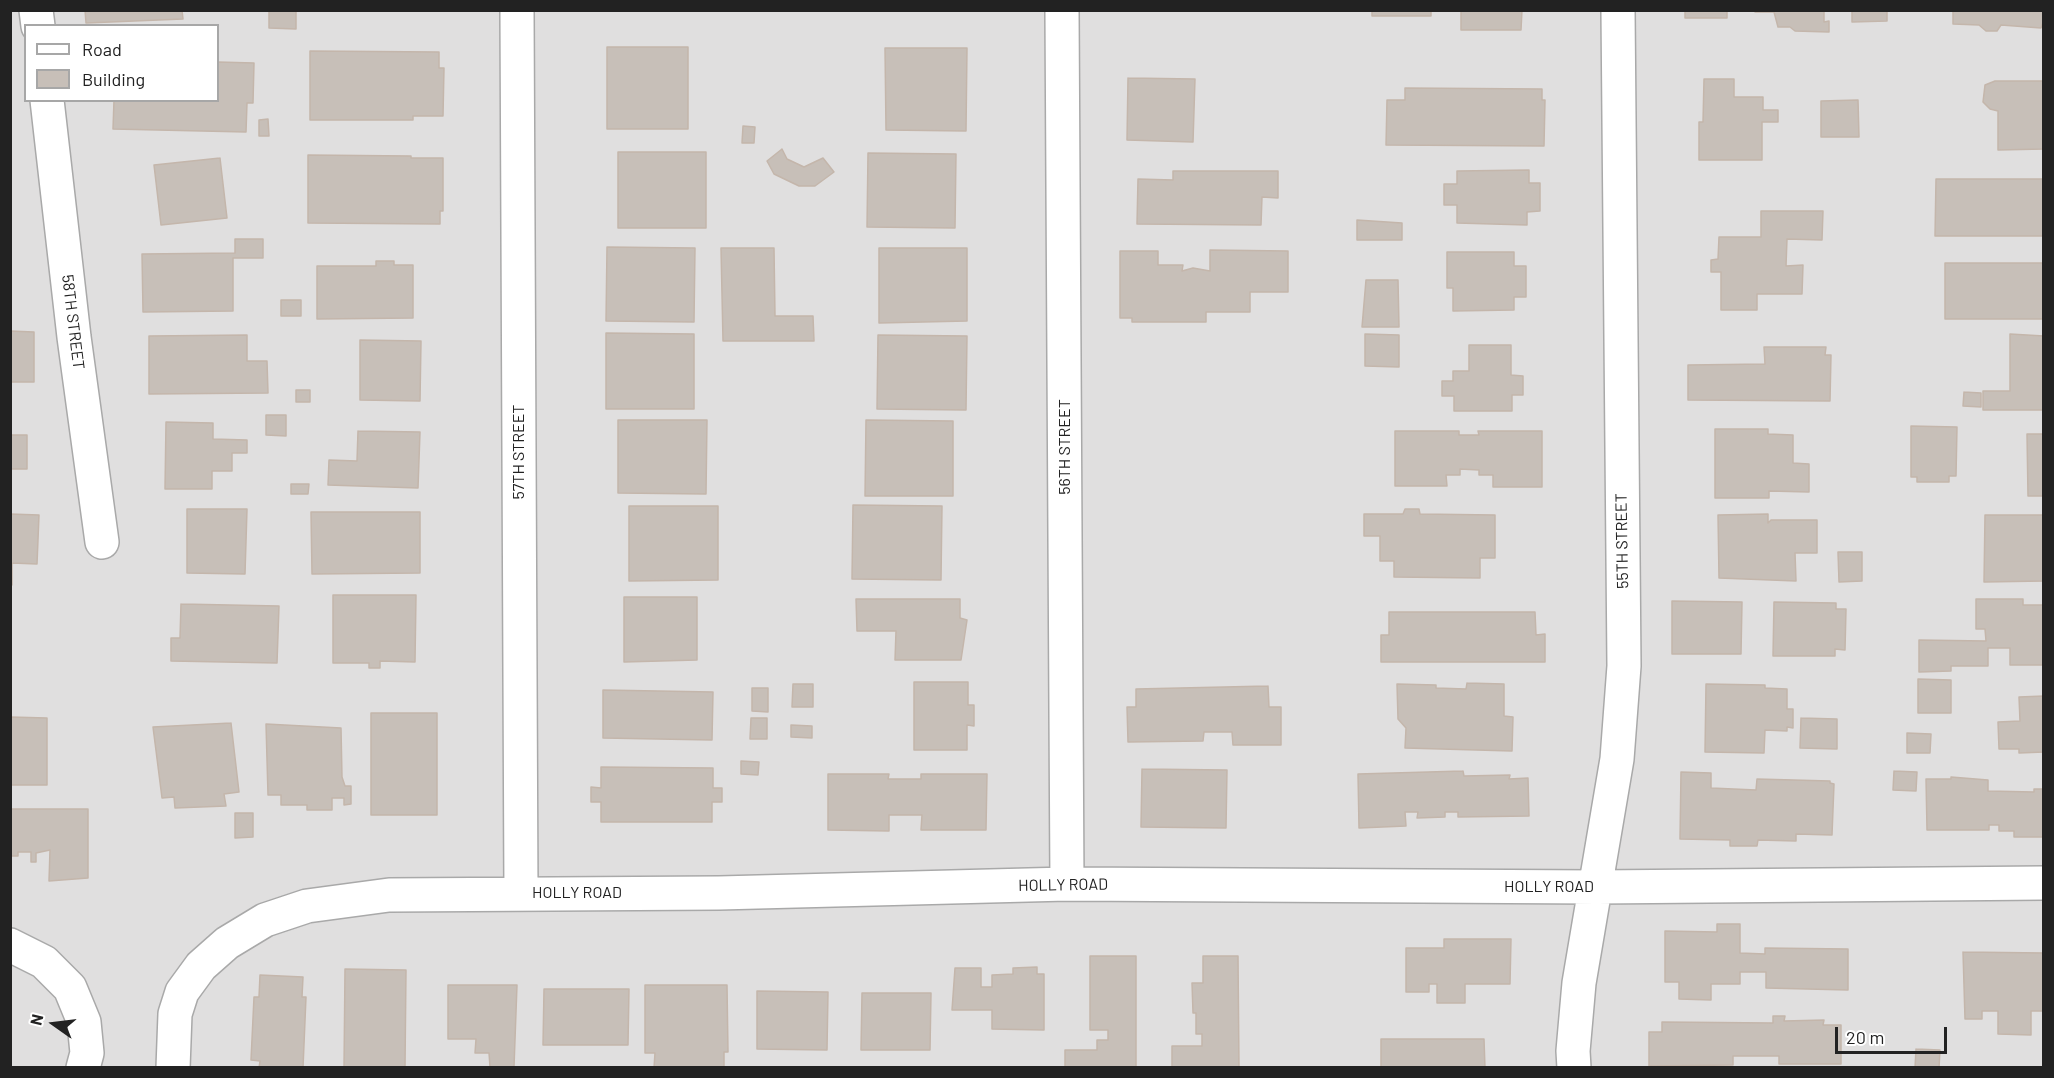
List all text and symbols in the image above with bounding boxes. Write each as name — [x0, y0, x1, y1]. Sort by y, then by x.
legend — [24, 24, 219, 102]
text: Road — [82, 38, 122, 60]
text: Building — [82, 68, 145, 90]
street label: 58TH STREET — [58, 273, 88, 371]
street label: 56TH STREET — [1055, 399, 1075, 495]
street label: 57TH STREET — [509, 405, 529, 499]
street label: 55TH STREET — [1612, 493, 1632, 589]
street label: HOLLY ROAD — [1018, 875, 1108, 895]
street label: HOLLY ROAD — [1504, 877, 1594, 897]
street label: HOLLY ROAD — [532, 883, 622, 903]
north arrow — [24, 994, 84, 1054]
text: N — [26, 1012, 47, 1027]
scale bar — [1838, 1015, 1950, 1053]
text: 20 m — [1846, 1026, 1884, 1048]

